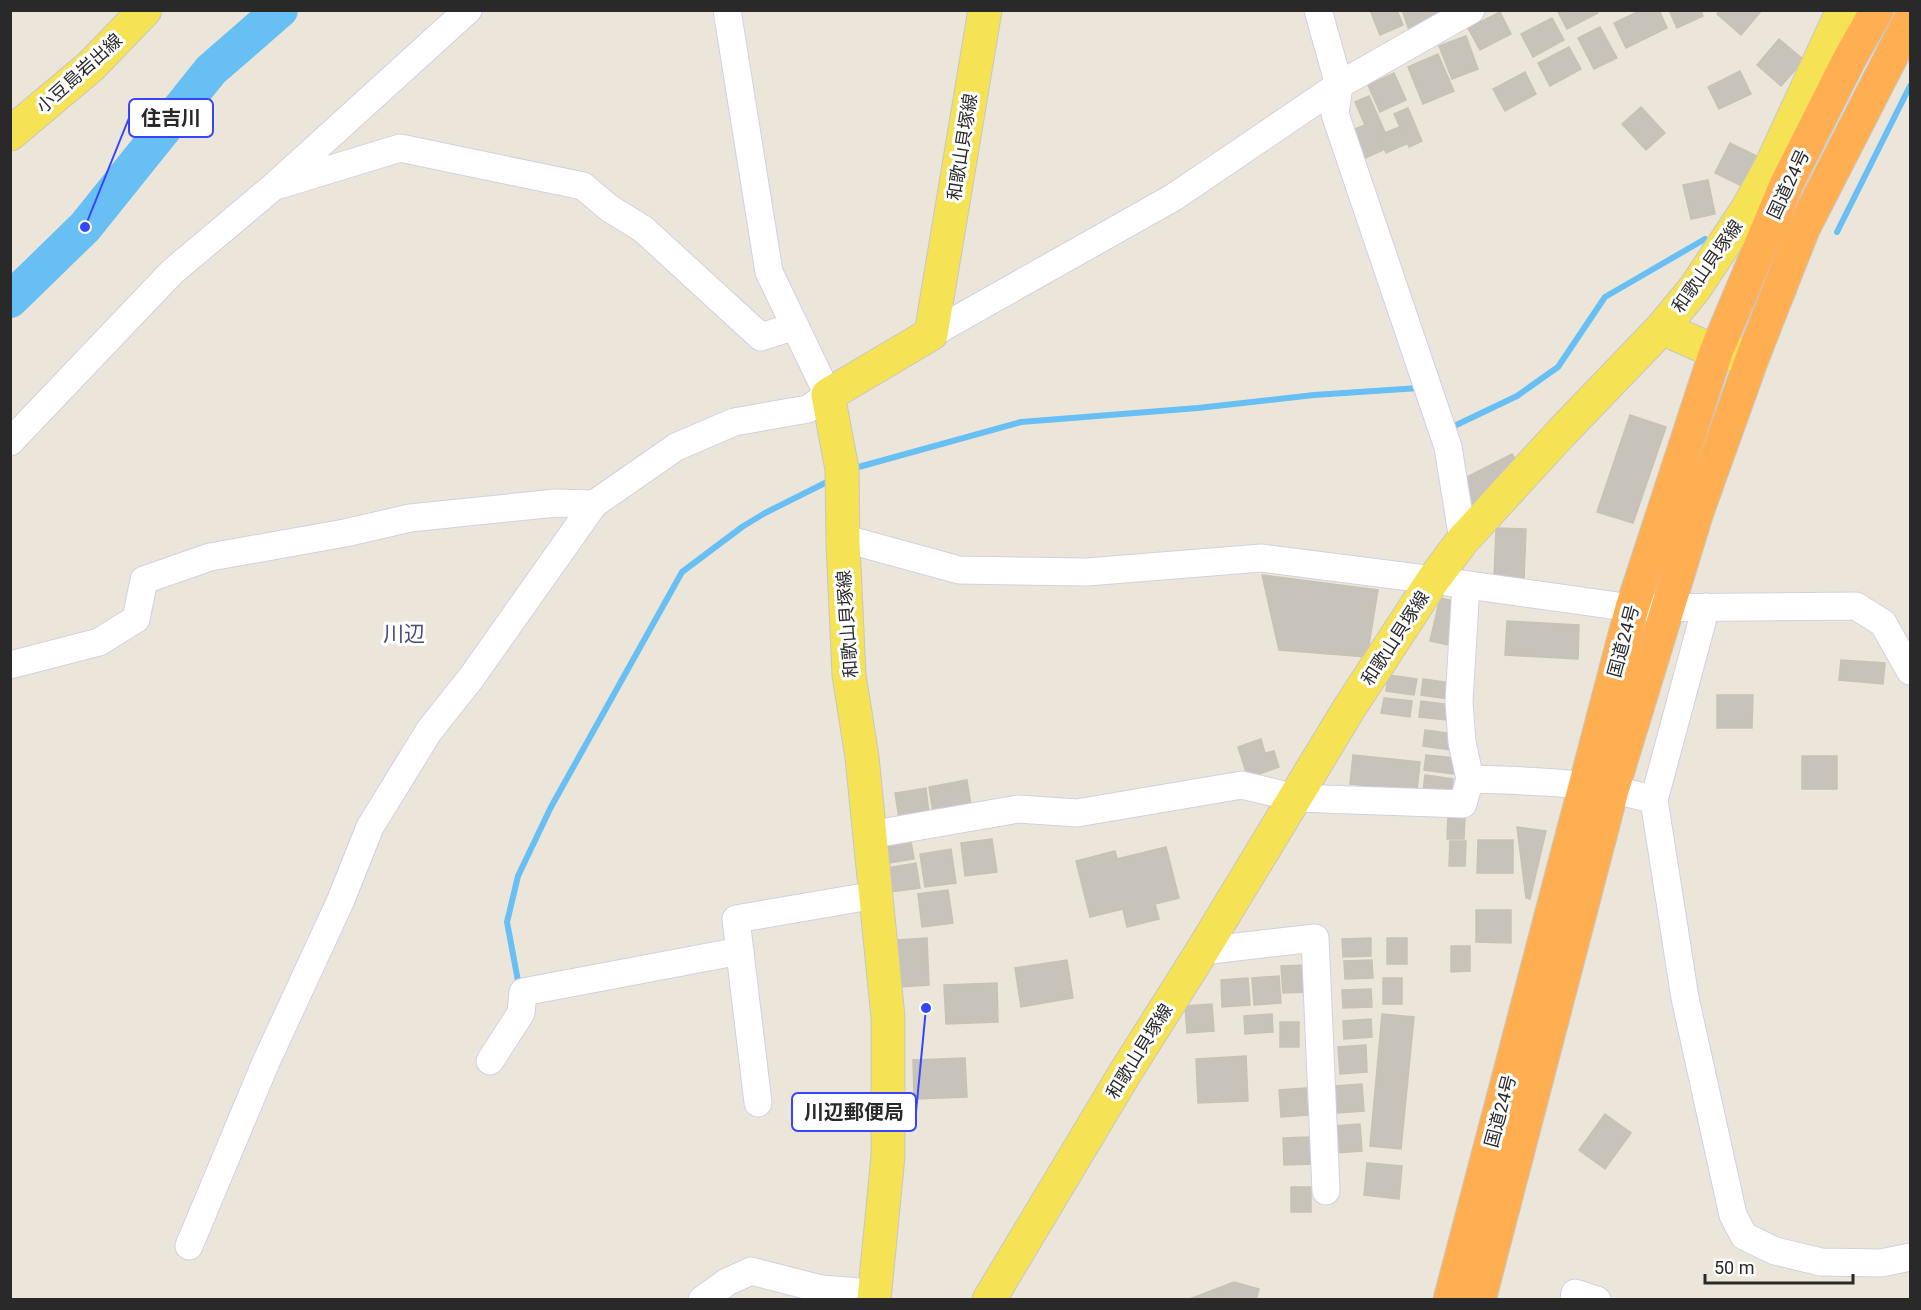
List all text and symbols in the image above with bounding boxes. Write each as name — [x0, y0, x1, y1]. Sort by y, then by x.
street label: 小豆島岩出線 — [32, 29, 126, 117]
street label: 和歌山貝塚線 — [943, 92, 981, 202]
callout: 住吉川 — [129, 99, 213, 137]
text: 住吉川 — [141, 106, 201, 130]
street label: 国道24号 — [1763, 146, 1813, 222]
street label: 和歌山貝塚線 — [1667, 216, 1747, 316]
street label: 和歌山貝塚線 — [833, 569, 861, 679]
street label: 和歌山貝塚線 — [1357, 587, 1433, 689]
street label: 国道24号 — [1603, 602, 1643, 680]
district label: 川辺 — [383, 622, 425, 646]
street label: 和歌山貝塚線 — [1101, 1000, 1177, 1102]
street label: 国道24号 — [1480, 1072, 1520, 1150]
callout: 川辺郵便局 — [792, 1093, 916, 1131]
text: 川辺郵便局 — [804, 1100, 904, 1124]
scale bar — [1705, 1247, 1854, 1285]
text: 50 m — [1714, 1257, 1754, 1278]

